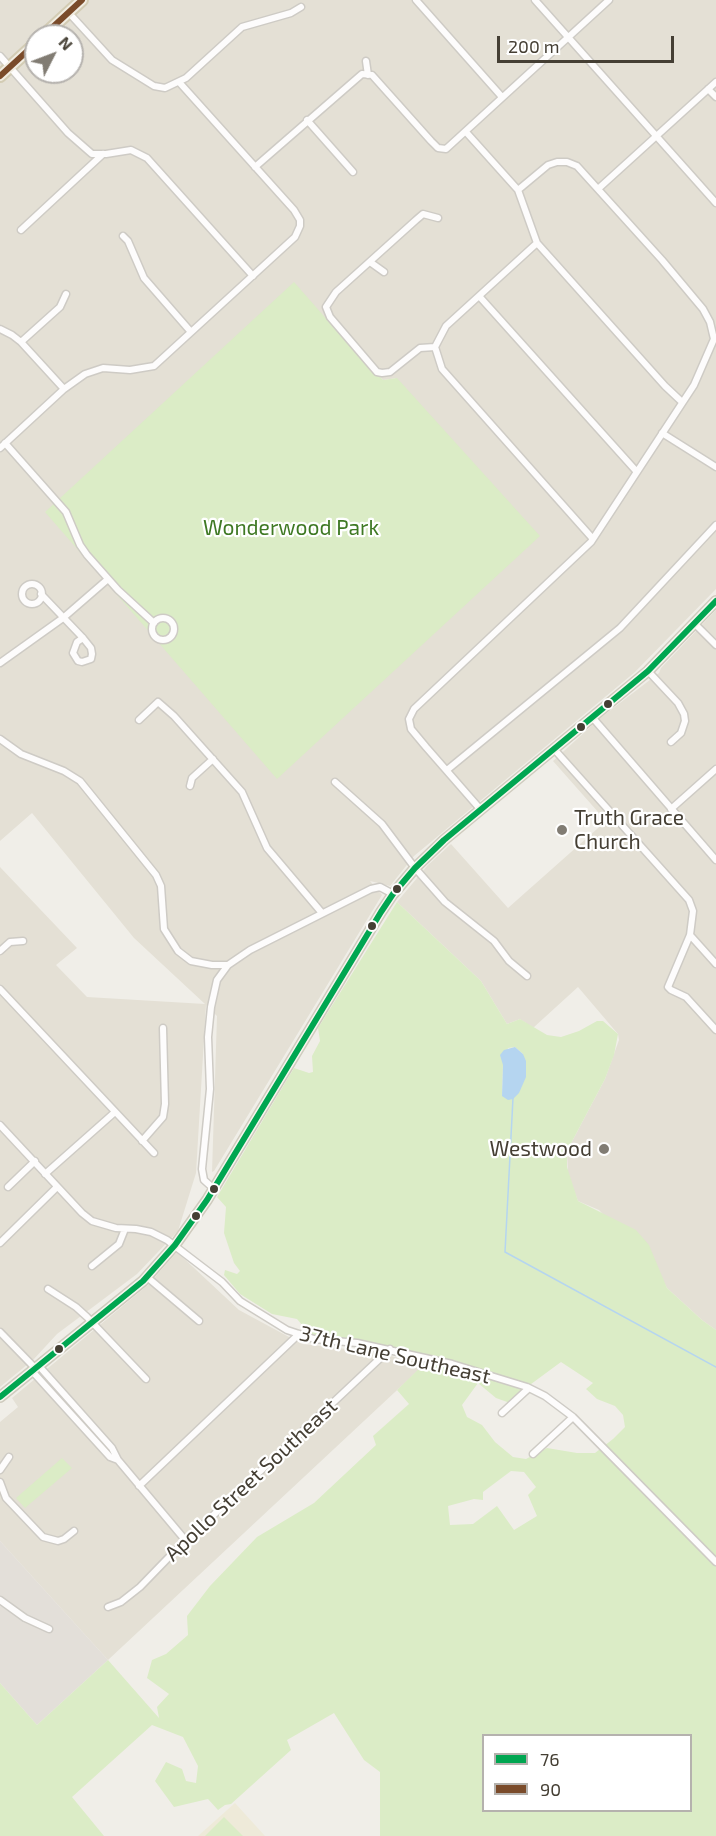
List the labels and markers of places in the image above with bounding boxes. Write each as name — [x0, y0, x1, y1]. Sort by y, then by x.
unlabelled marker — [602, 698, 614, 710]
unlabelled marker — [575, 721, 587, 733]
place label: Truth Grace Church — [574, 805, 684, 855]
marker: Truth Grace Church — [555, 823, 569, 837]
unlabelled marker — [391, 883, 403, 895]
unlabelled marker — [366, 920, 378, 932]
place label: Westwood — [489, 1136, 592, 1162]
marker: Westwood — [597, 1142, 611, 1156]
unlabelled marker — [208, 1183, 220, 1195]
unlabelled marker — [190, 1210, 202, 1222]
unlabelled marker — [53, 1343, 65, 1355]

